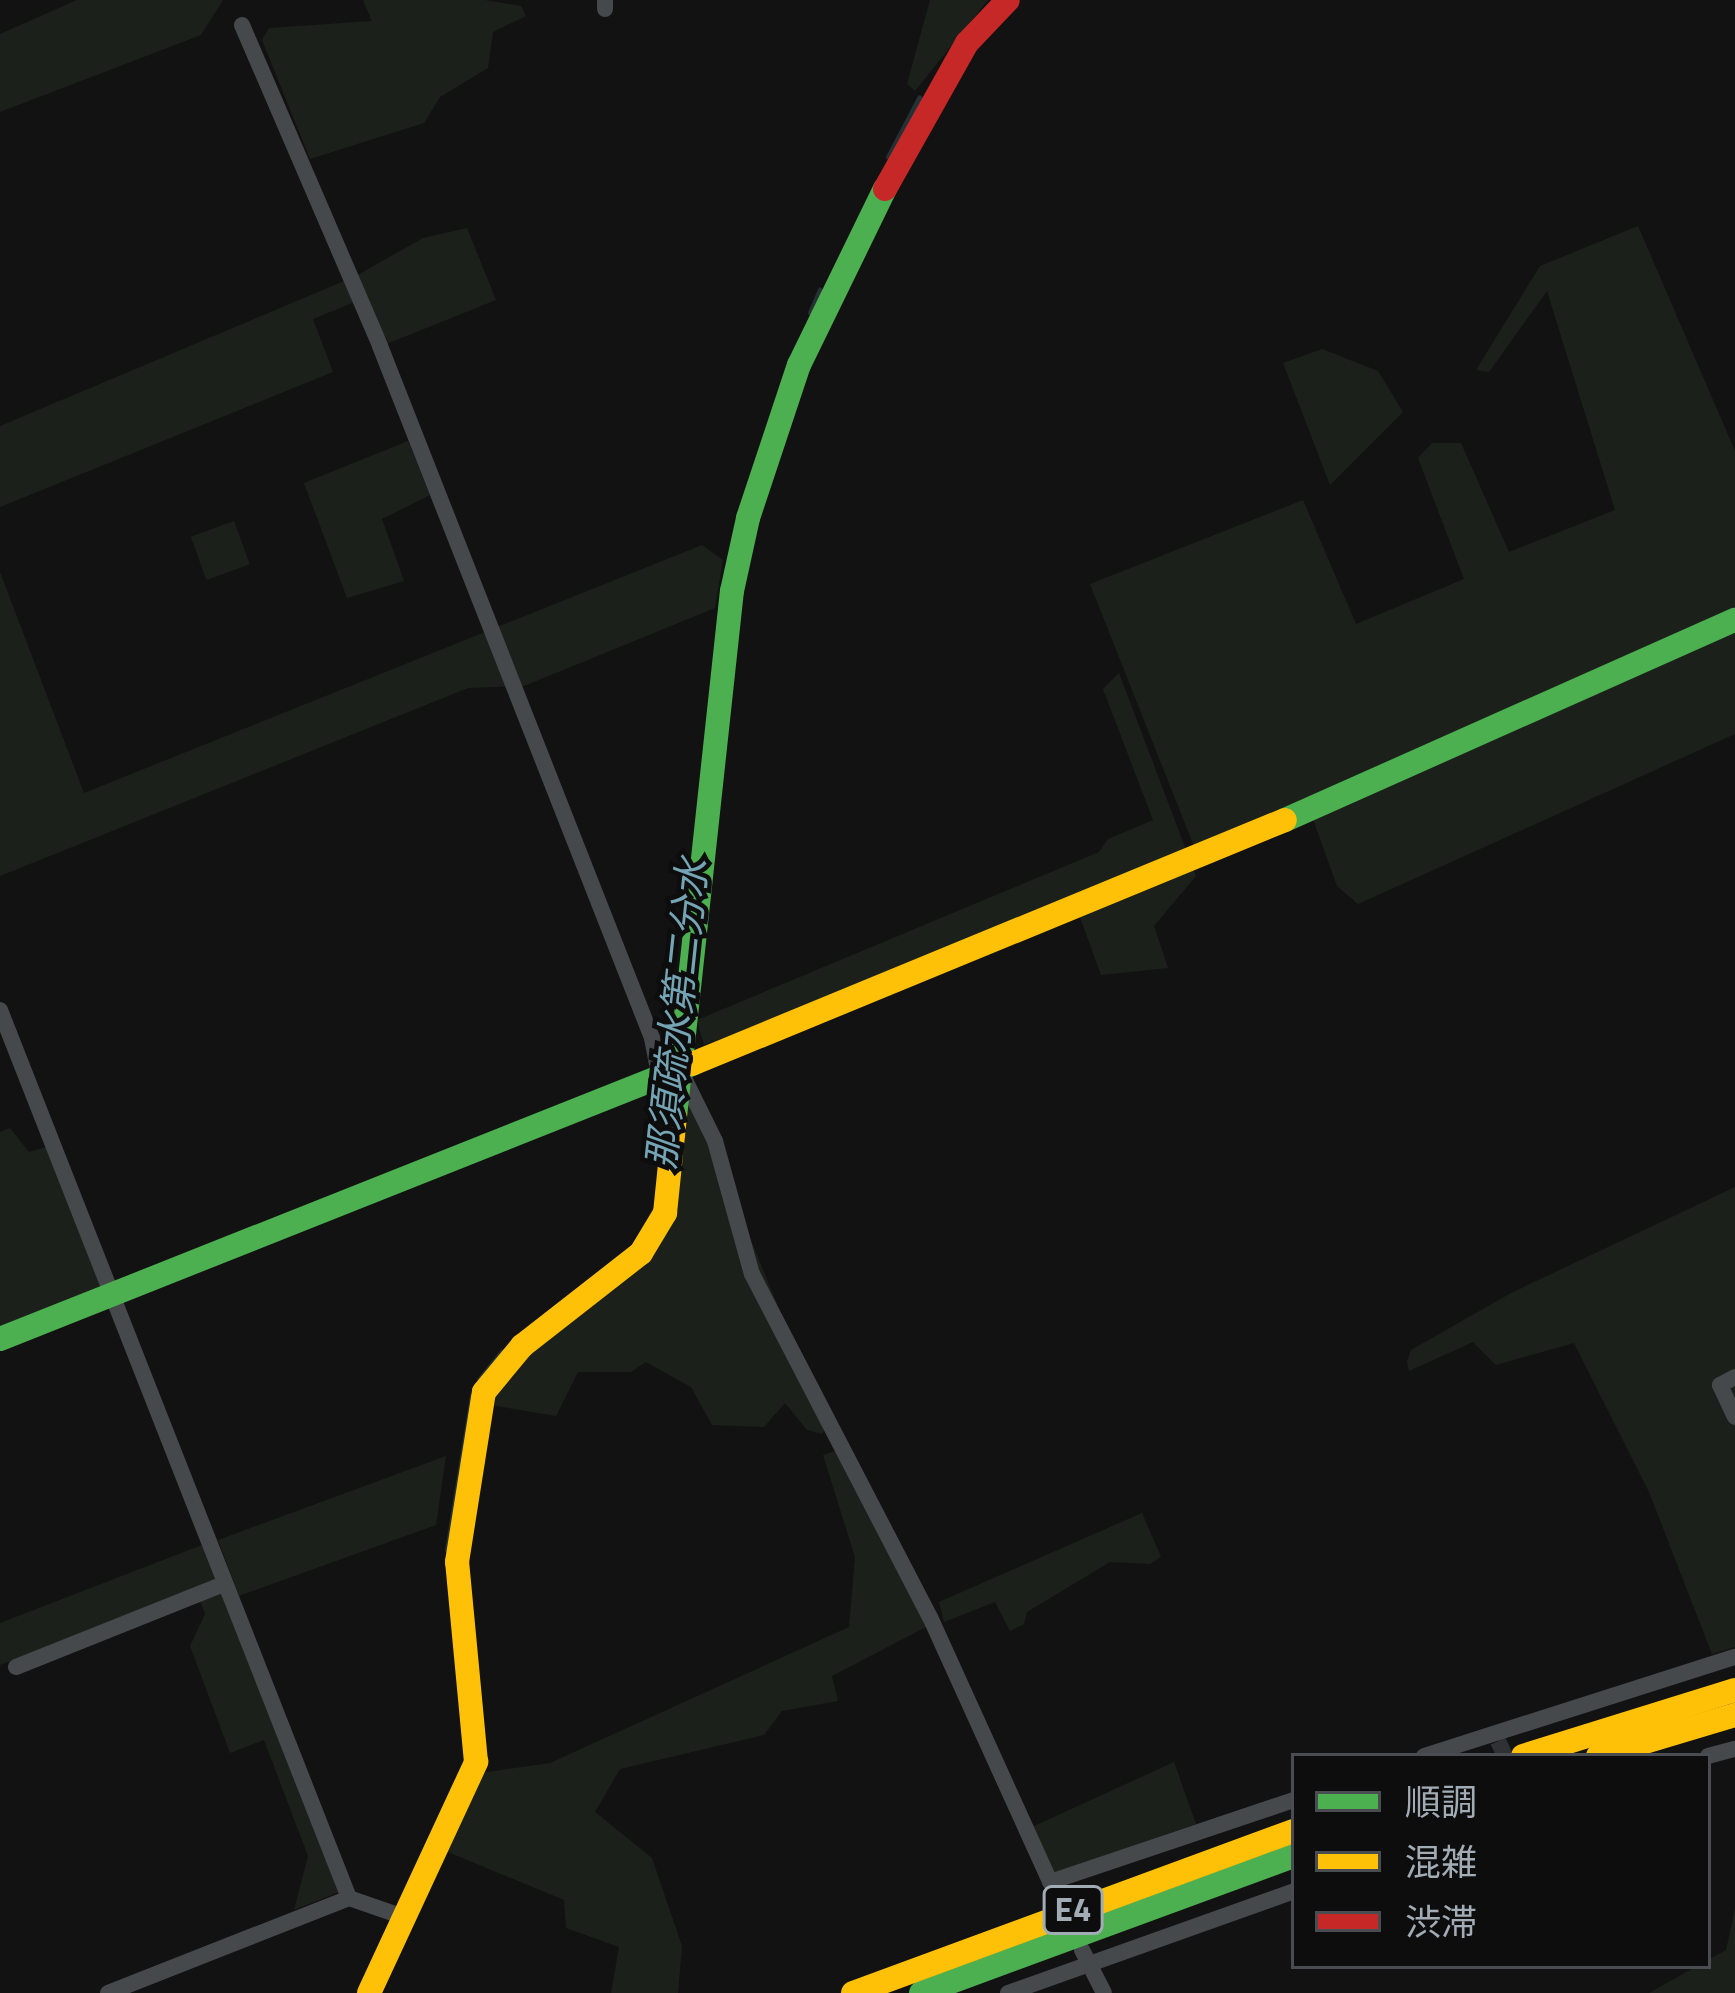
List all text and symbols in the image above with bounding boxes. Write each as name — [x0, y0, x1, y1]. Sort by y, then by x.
water label: 那須疏水第二分水 — [637, 856, 717, 1172]
legend — [1291, 1753, 1711, 1969]
text: 順調 — [1405, 1774, 1477, 1829]
text: 混雑 — [1405, 1834, 1477, 1889]
road number: E4 — [1040, 1883, 1106, 1937]
text: 渋滞 — [1405, 1894, 1477, 1949]

